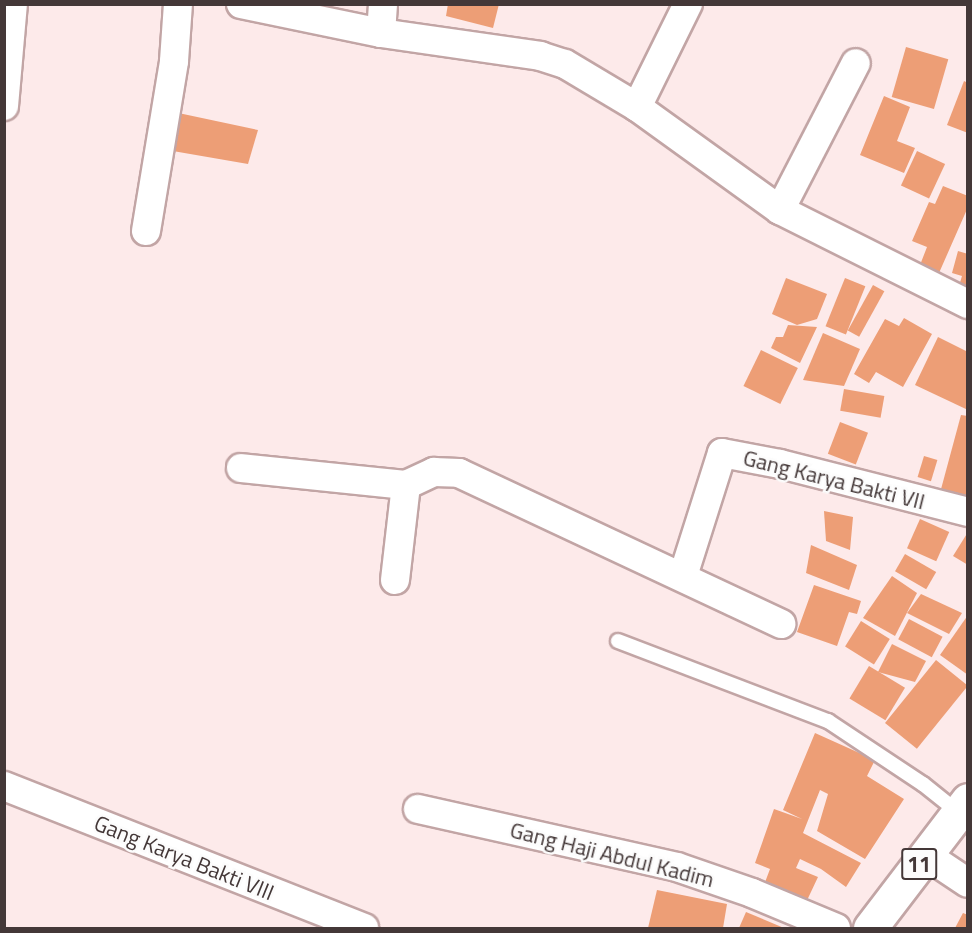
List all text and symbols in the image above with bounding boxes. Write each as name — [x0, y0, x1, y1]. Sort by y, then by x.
street label: Gang Karya Bakti VII — [741, 445, 927, 515]
street label: Gang Karya Bakti VIII — [90, 810, 278, 906]
street label: Gang Haji Abdul Kadim — [507, 817, 717, 893]
road number: 11 — [901, 846, 937, 882]

